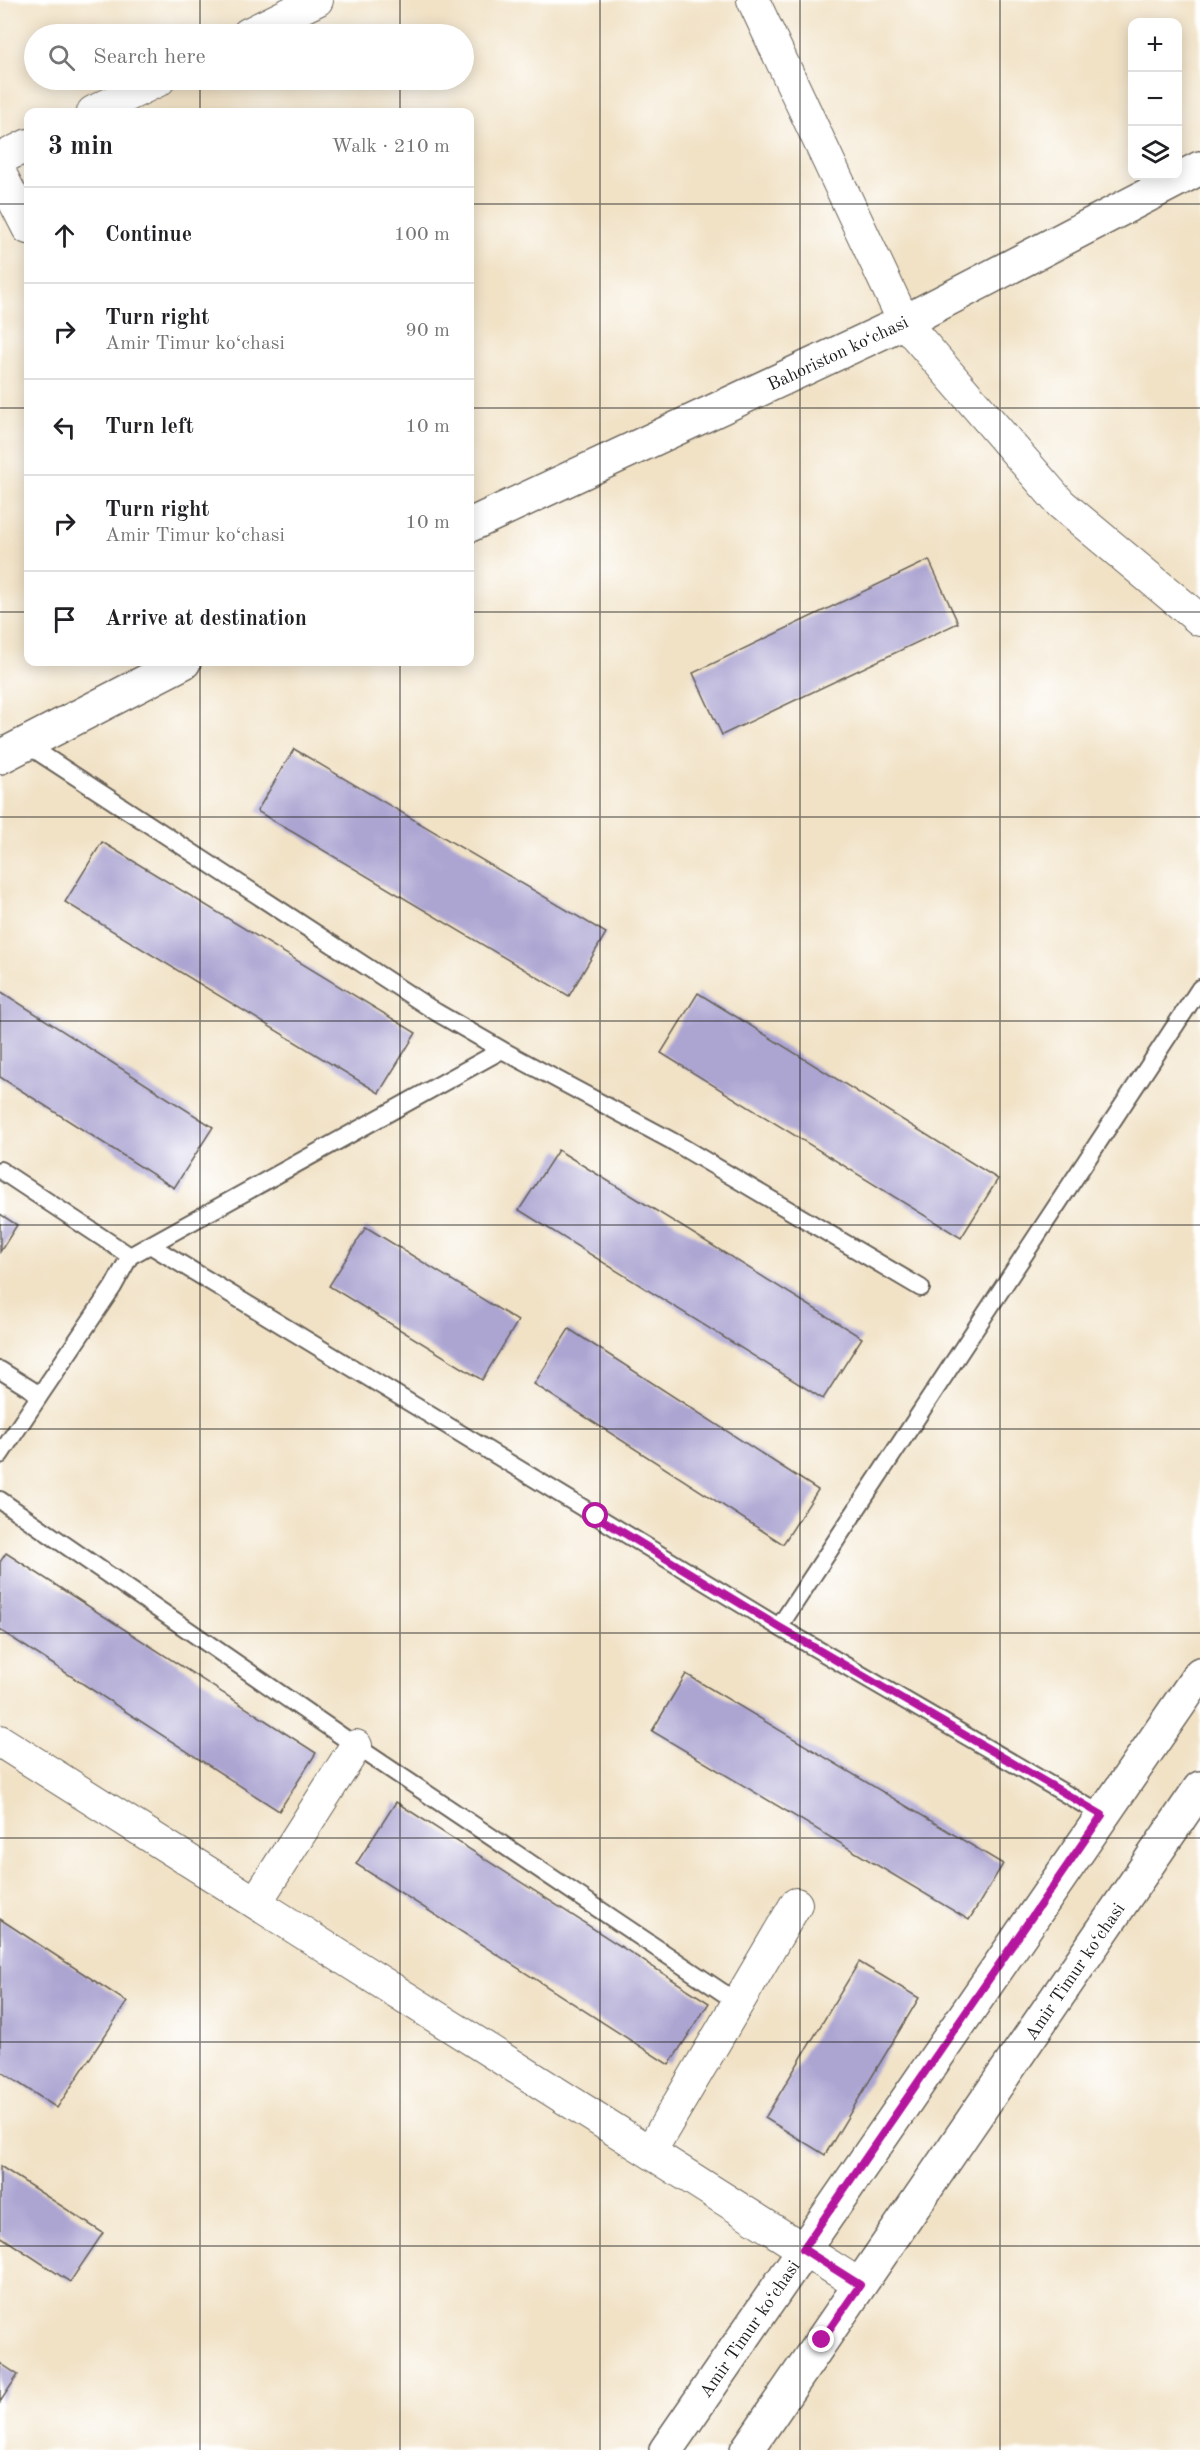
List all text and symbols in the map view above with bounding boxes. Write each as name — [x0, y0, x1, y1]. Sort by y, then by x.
map controls — [1128, 18, 1182, 180]
button: + — [1128, 18, 1182, 72]
search box — [24, 24, 474, 90]
icon: search — [45, 41, 78, 74]
text: Search here — [93, 46, 206, 68]
button: − — [1128, 72, 1182, 126]
button: layers — [1128, 126, 1182, 180]
text: 3 min — [48, 134, 113, 160]
text: Walk · 210 m — [331, 137, 450, 157]
icon: ahead — [48, 219, 81, 252]
text: Continue — [105, 224, 192, 246]
text: 100 m — [394, 225, 450, 245]
text: Turn right — [105, 307, 209, 329]
street label: Bahoriston ko‘chasi — [765, 313, 912, 394]
icon: right — [48, 315, 81, 348]
text: 90 m — [405, 321, 450, 341]
text: Amir Timur ko‘chasi — [105, 334, 285, 354]
icon: left — [48, 411, 81, 444]
text: Turn left — [105, 416, 194, 438]
text: 10 m — [405, 417, 450, 437]
text: Turn right — [105, 499, 209, 521]
icon: right — [48, 507, 81, 540]
text: 10 m — [405, 513, 450, 533]
text: Amir Timur ko‘chasi — [105, 526, 285, 546]
icon: arrive — [48, 603, 81, 636]
text: Arrive at destination — [105, 608, 307, 630]
route start — [582, 1502, 608, 1528]
street label: Amir Timur ko‘chasi — [1022, 1900, 1129, 2044]
street label: Amir Timur ko‘chasi — [697, 2258, 804, 2401]
route end — [808, 2326, 834, 2352]

